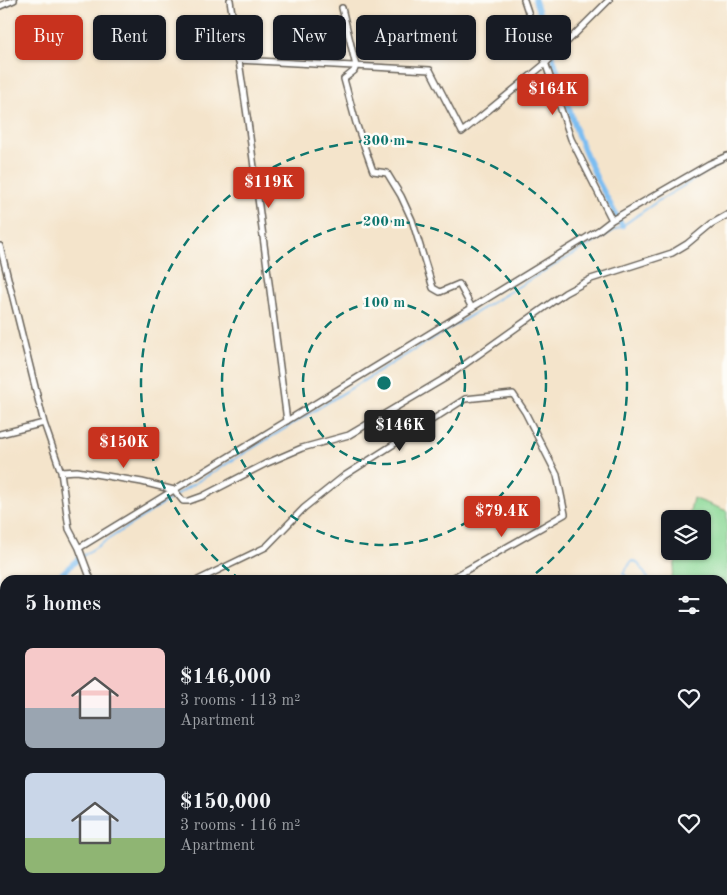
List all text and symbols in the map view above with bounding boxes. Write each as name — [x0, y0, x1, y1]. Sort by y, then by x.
chip: Buy — [15, 15, 83, 60]
chip: Rent — [93, 15, 166, 60]
chip: Filters — [176, 15, 263, 60]
chip: New — [273, 15, 346, 60]
chip: Apartment — [356, 15, 476, 60]
chip: House — [486, 15, 571, 60]
pin: $164K — [518, 74, 588, 116]
text: $164K — [528, 82, 578, 98]
text: 300 m — [363, 134, 405, 149]
pin: $119K — [234, 166, 304, 209]
text: $119K — [244, 175, 294, 191]
text: 200 m — [363, 215, 405, 230]
text: 100 m — [363, 296, 405, 311]
centre of rings — [375, 374, 393, 392]
pin: $146K — [365, 410, 435, 452]
text: $146K — [375, 418, 425, 434]
pin: $150K — [89, 426, 159, 469]
text: $150K — [99, 435, 149, 451]
pin: $79.4K — [461, 496, 543, 538]
text: $79.4K — [475, 504, 529, 520]
map controls — [661, 510, 711, 560]
button: layers — [661, 510, 711, 560]
icon: filters — [675, 591, 703, 619]
text: 5 homes — [25, 594, 101, 615]
text: $146,000 — [180, 667, 271, 688]
icon: home — [65, 668, 125, 728]
icon: heart — [675, 684, 703, 712]
text: 3 rooms · 113 m² — [180, 693, 300, 709]
text: Apartment — [180, 713, 255, 729]
text: $150,000 — [180, 792, 271, 813]
icon: home — [65, 793, 125, 853]
icon: heart — [675, 809, 703, 837]
text: 3 rooms · 116 m² — [180, 818, 300, 834]
text: Apartment — [180, 838, 255, 854]

